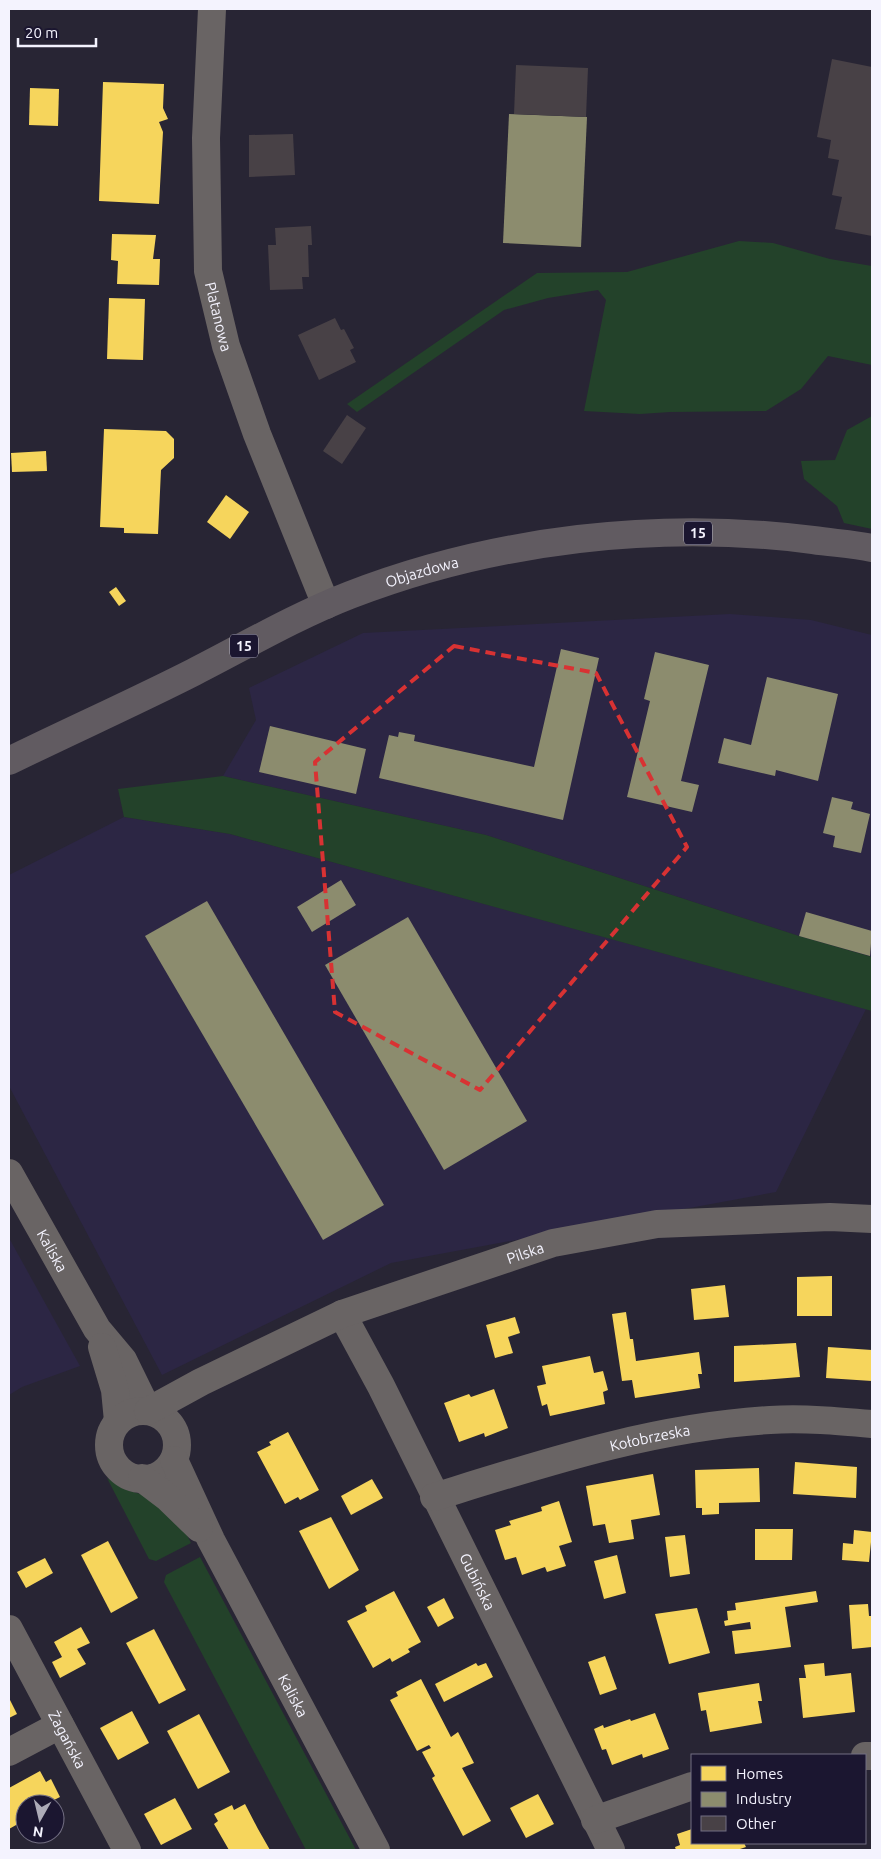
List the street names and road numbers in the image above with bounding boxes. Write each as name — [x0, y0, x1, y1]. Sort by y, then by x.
street label: Platanowa — [202, 280, 236, 354]
road number: 15 — [684, 522, 712, 544]
street label: Objazdowa — [383, 553, 460, 590]
road number: 15 — [230, 634, 258, 658]
street label: Kaliska — [34, 1226, 71, 1275]
street label: Pilska — [504, 1238, 546, 1267]
street label: Kołobrzeska — [608, 1421, 691, 1454]
street label: Gubińska — [457, 1550, 499, 1613]
street label: Kaliska — [275, 1671, 312, 1720]
street label: Żagańska — [46, 1707, 90, 1771]

